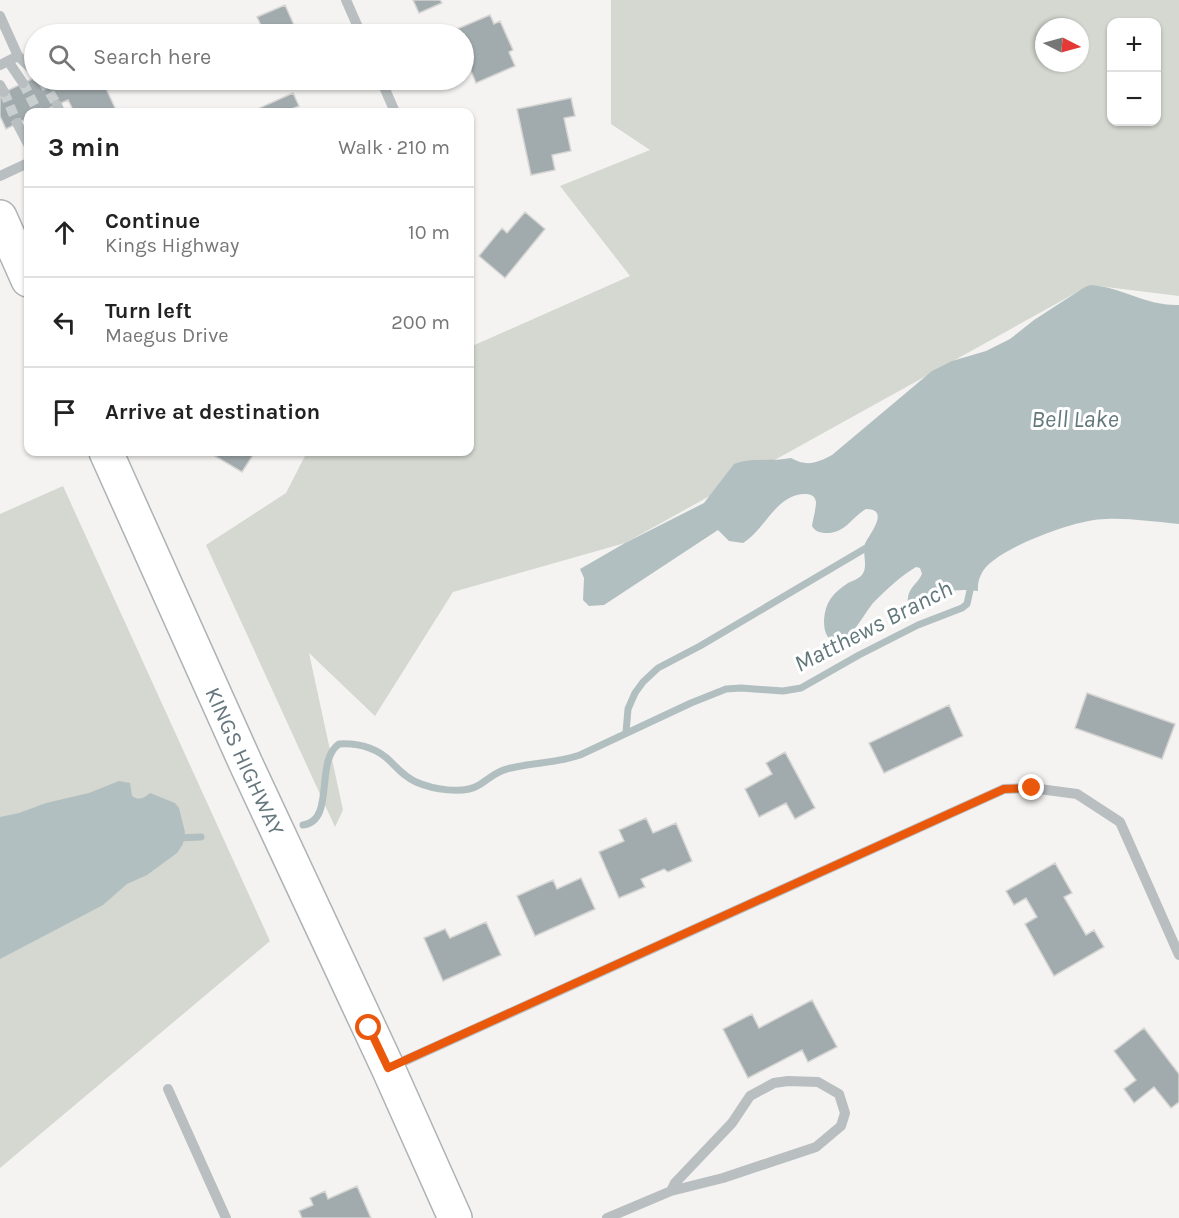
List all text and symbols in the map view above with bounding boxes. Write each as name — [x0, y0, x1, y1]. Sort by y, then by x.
north arrow — [1035, 18, 1089, 72]
map controls — [1107, 18, 1161, 126]
button: + — [1107, 18, 1161, 72]
search box — [24, 24, 474, 90]
icon: search — [45, 41, 78, 74]
text: Search here — [93, 44, 211, 70]
button: − — [1107, 72, 1161, 126]
text: 3 min — [48, 132, 120, 163]
text: Walk · 210 m — [338, 136, 450, 159]
text: Continue — [105, 208, 200, 234]
icon: ahead — [48, 216, 81, 249]
text: 10 m — [408, 221, 450, 244]
text: Kings Highway — [105, 234, 239, 257]
text: Turn left — [105, 298, 192, 324]
icon: left — [48, 306, 81, 339]
text: 200 m — [391, 311, 450, 334]
text: Maegus Drive — [105, 324, 229, 347]
icon: arrive — [48, 396, 81, 429]
text: Arrive at destination — [105, 399, 320, 425]
water label: Bell Lake — [1031, 405, 1119, 433]
water label: Matthews Branch — [789, 574, 957, 678]
street label: KINGS HIGHWAY — [199, 683, 290, 840]
route end — [1018, 774, 1044, 800]
route start — [355, 1014, 381, 1040]

